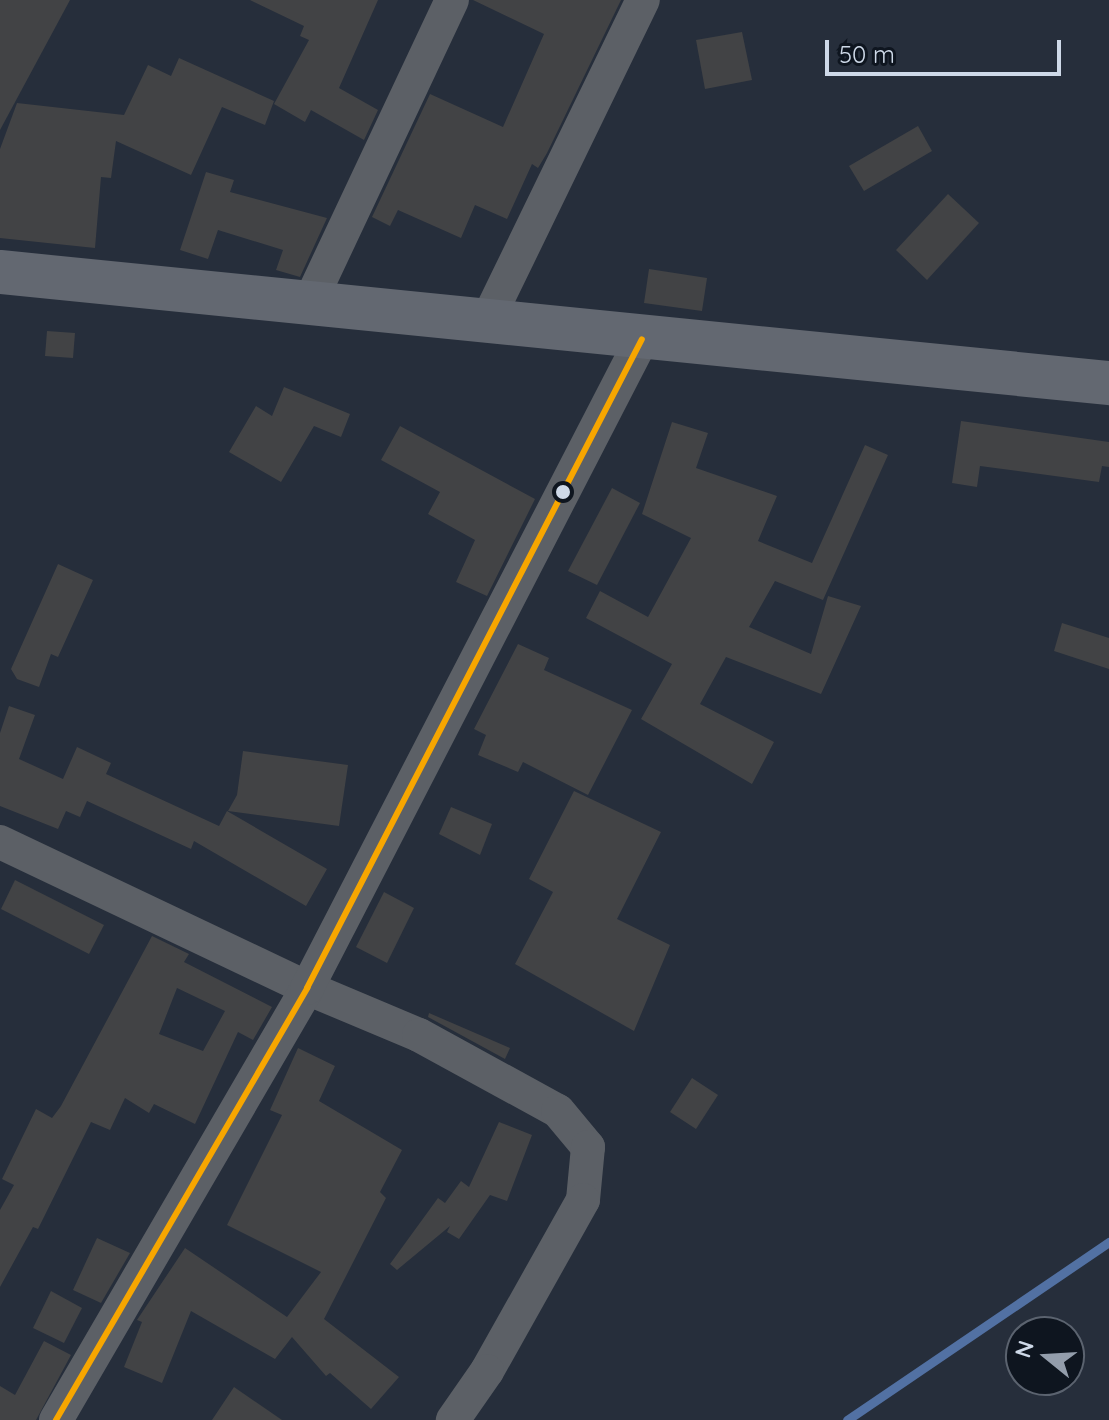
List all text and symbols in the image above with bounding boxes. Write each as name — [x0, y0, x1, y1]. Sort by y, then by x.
scale bar — [829, 24, 1065, 74]
text: 50 m — [839, 39, 895, 69]
unlabelled marker — [555, 484, 571, 500]
north arrow — [1005, 1316, 1085, 1396]
text: N — [1008, 1337, 1040, 1361]

